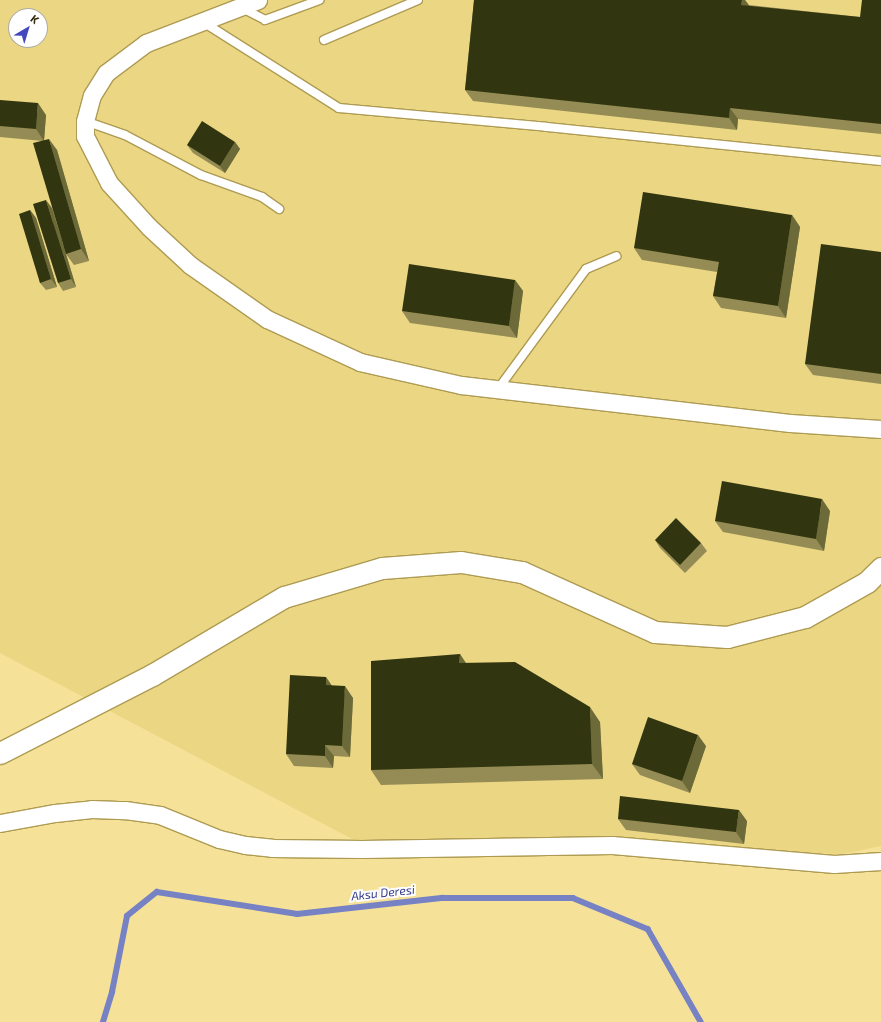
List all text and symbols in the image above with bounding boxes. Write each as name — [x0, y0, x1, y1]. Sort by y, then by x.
north arrow — [8, 8, 48, 48]
text: K — [28, 12, 42, 26]
water label: Aksu Deresi — [351, 883, 415, 903]

